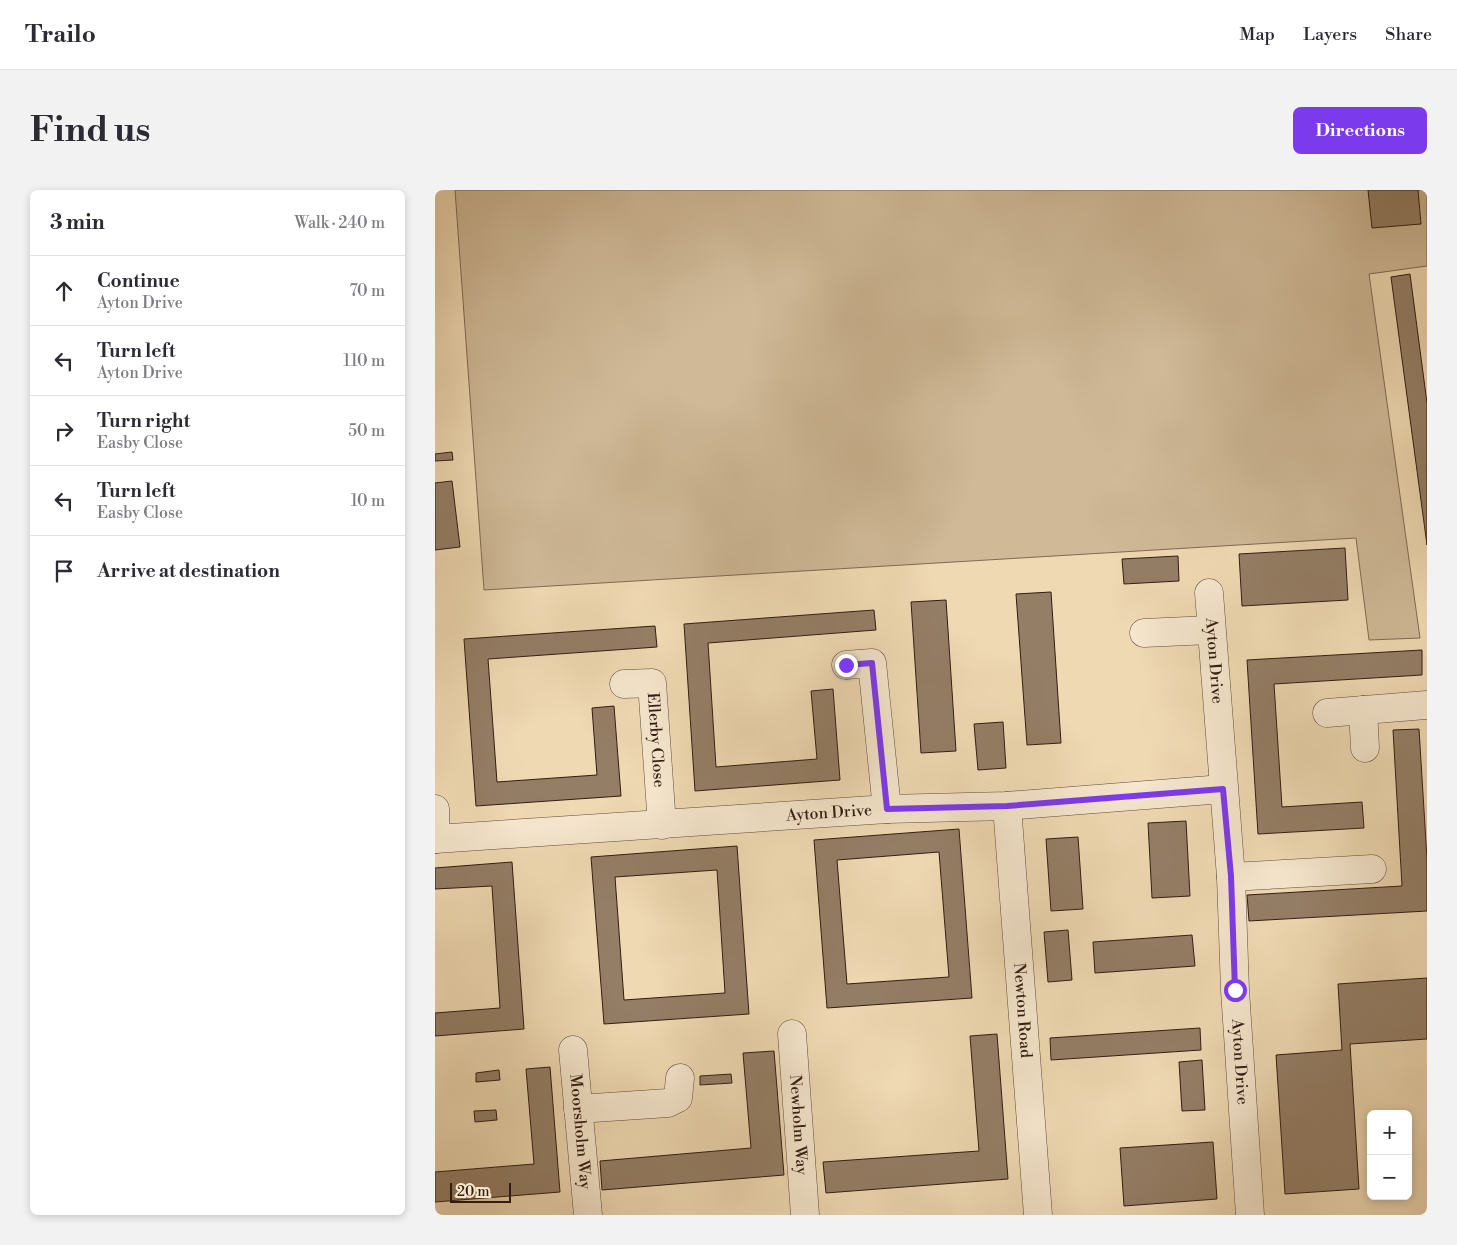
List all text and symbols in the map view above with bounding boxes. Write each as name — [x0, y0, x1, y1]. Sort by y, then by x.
text: Trailo — [25, 20, 96, 50]
text: Map — [1240, 23, 1275, 46]
text: Layers — [1303, 23, 1357, 46]
text: Share — [1385, 23, 1432, 46]
button: Directions — [1293, 107, 1427, 154]
text: Find us — [30, 109, 150, 152]
text: 3 min — [50, 210, 105, 236]
text: Walk · 240 m — [294, 213, 385, 233]
text: Continue — [97, 269, 180, 293]
icon: ahead — [50, 277, 78, 305]
text: 70 m — [349, 281, 385, 301]
text: Ayton Drive — [97, 293, 183, 313]
text: Turn left — [97, 339, 176, 363]
icon: left — [50, 347, 78, 375]
text: 110 m — [343, 351, 385, 371]
text: Ayton Drive — [97, 363, 183, 383]
text: Turn right — [97, 409, 190, 433]
icon: right — [50, 417, 78, 445]
text: 50 m — [348, 421, 385, 441]
text: Easby Close — [97, 433, 183, 453]
text: Turn left — [97, 479, 176, 503]
icon: left — [50, 487, 78, 515]
text: 10 m — [351, 491, 385, 511]
text: Easby Close — [97, 503, 183, 523]
icon: arrive — [50, 557, 78, 585]
text: Arrive at destination — [97, 559, 280, 583]
street label: Ayton Drive — [1201, 616, 1228, 704]
route end — [835, 654, 858, 677]
street label: Ellerby Close — [643, 692, 669, 788]
street label: Ayton Drive — [785, 800, 873, 826]
street label: Newton Road — [1009, 962, 1036, 1059]
route start — [1224, 979, 1247, 1002]
street label: Ayton Drive — [1227, 1017, 1253, 1105]
street label: Moorsholm Way — [565, 1073, 596, 1191]
street label: Newholm Way — [785, 1074, 812, 1176]
map controls — [1367, 1110, 1412, 1200]
button: + — [1367, 1110, 1412, 1155]
button: − — [1367, 1155, 1412, 1200]
scale bar — [450, 1180, 511, 1203]
text: 20 m — [457, 1183, 489, 1201]

